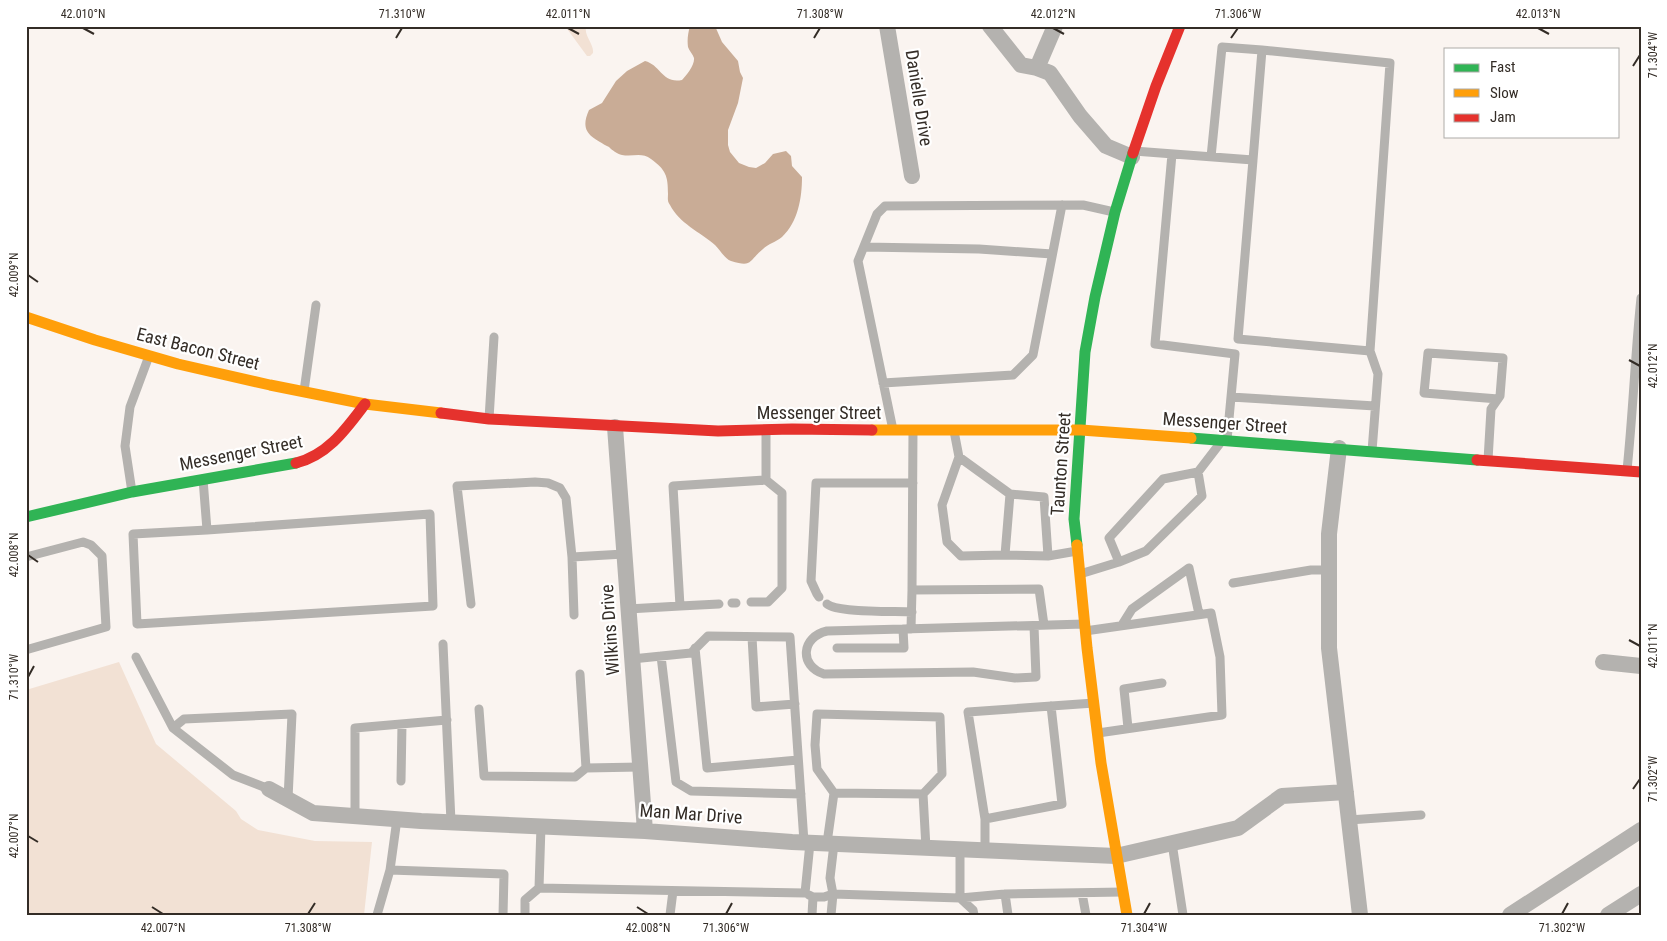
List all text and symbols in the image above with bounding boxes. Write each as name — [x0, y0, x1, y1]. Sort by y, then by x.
text: 42.010°N — [61, 7, 105, 21]
text: 71.310°W — [379, 7, 425, 21]
text: 42.011°N — [546, 7, 590, 21]
text: 71.308°W — [797, 7, 843, 21]
text: 42.012°N — [1031, 7, 1075, 21]
text: 71.306°W — [1215, 7, 1261, 21]
text: 42.013°N — [1516, 7, 1560, 21]
text: 71.304°W — [1646, 32, 1660, 78]
street label: Danielle Drive — [902, 48, 937, 147]
legend — [1444, 48, 1620, 138]
text: Fast — [1490, 58, 1515, 76]
text: Slow — [1490, 84, 1519, 102]
text: Jam — [1490, 108, 1516, 126]
text: 42.009°N — [7, 253, 21, 297]
street label: East Bacon Street — [134, 323, 262, 374]
text: 42.012°N — [1646, 344, 1660, 388]
street label: Messenger Street — [757, 402, 881, 423]
street label: Messenger Street — [1162, 408, 1288, 437]
street label: Taunton Street — [1046, 412, 1075, 516]
street label: Messenger Street — [178, 430, 304, 475]
text: 42.008°N — [7, 533, 21, 577]
street label: Wilkins Drive — [596, 584, 623, 676]
text: 42.011°N — [1646, 624, 1660, 668]
text: 71.310°W — [7, 654, 21, 700]
text: 71.302°W — [1646, 756, 1660, 802]
street label: Man Mar Drive — [639, 799, 743, 828]
text: 42.007°N — [7, 814, 21, 858]
text: 42.007°N — [141, 921, 185, 935]
text: 71.308°W — [285, 921, 331, 935]
text: 42.008°N — [626, 921, 670, 935]
text: 71.306°W — [703, 921, 749, 935]
text: 71.304°W — [1121, 921, 1167, 935]
text: 71.302°W — [1539, 921, 1585, 935]

